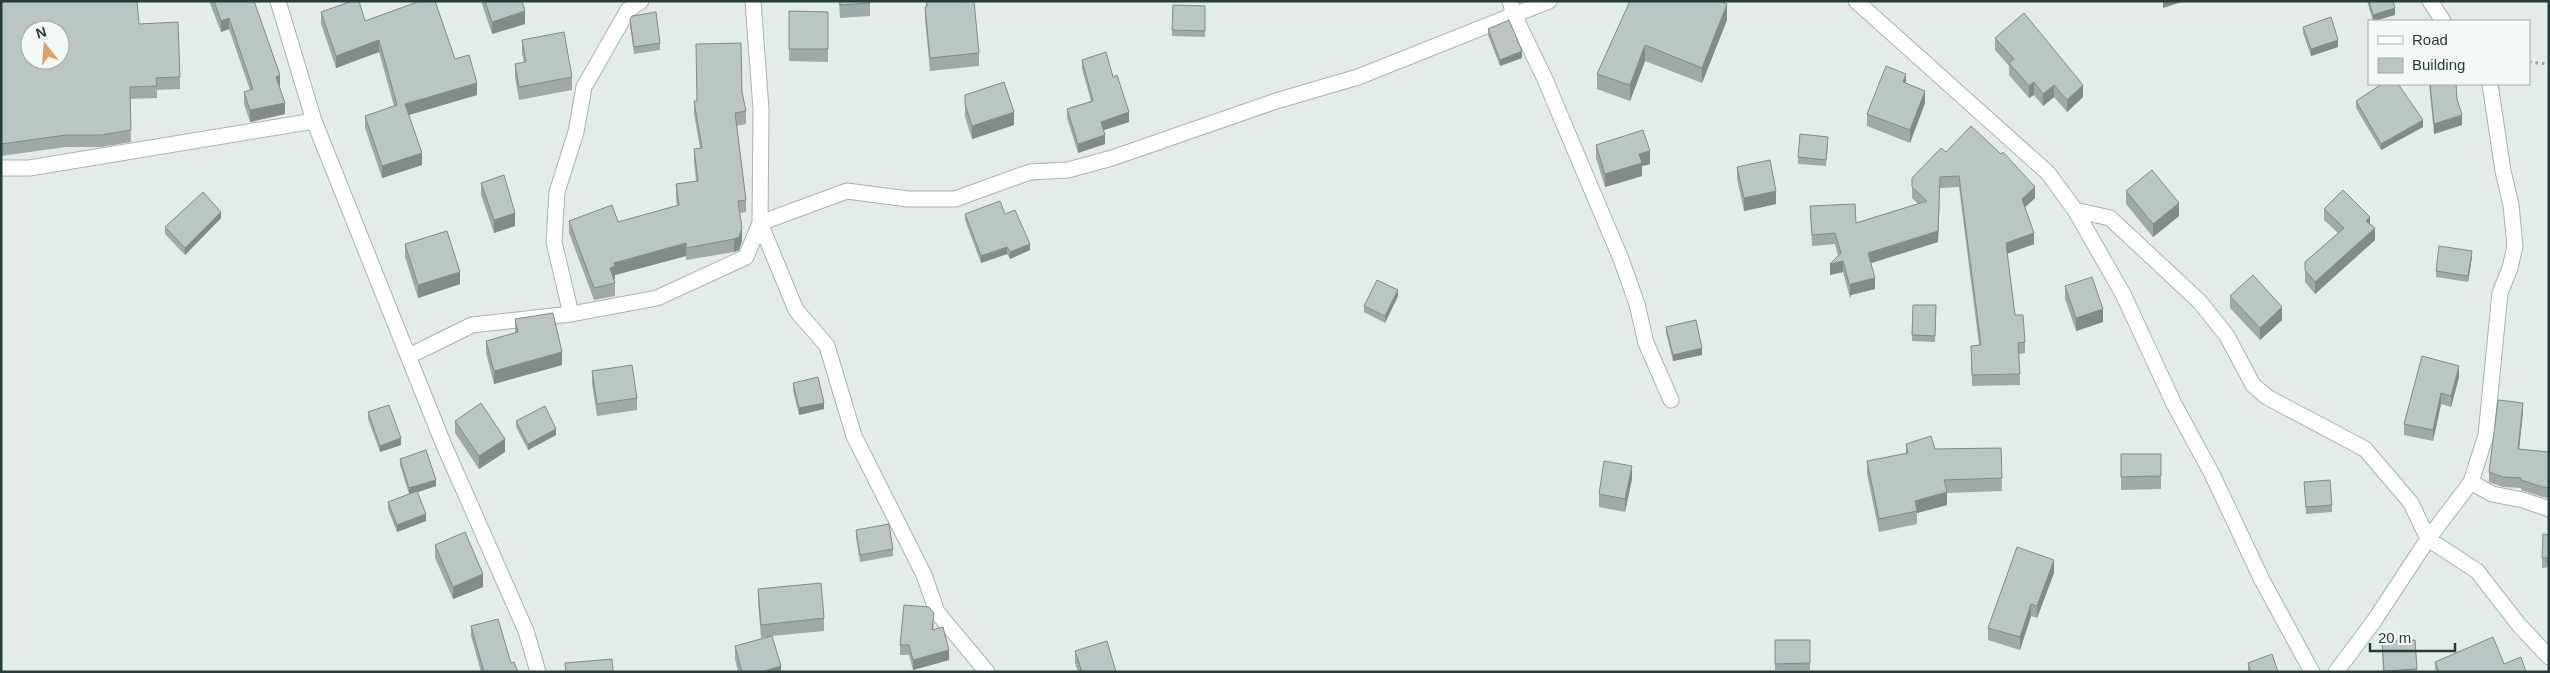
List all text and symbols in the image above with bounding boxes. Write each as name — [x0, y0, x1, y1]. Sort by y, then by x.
north arrow — [20, 20, 70, 70]
legend — [2368, 20, 2530, 85]
text: N — [34, 23, 48, 42]
text: Road — [2412, 31, 2448, 48]
text: Building — [2412, 56, 2465, 73]
scale bar — [2370, 620, 2455, 652]
text: 20 m — [2378, 629, 2411, 646]

